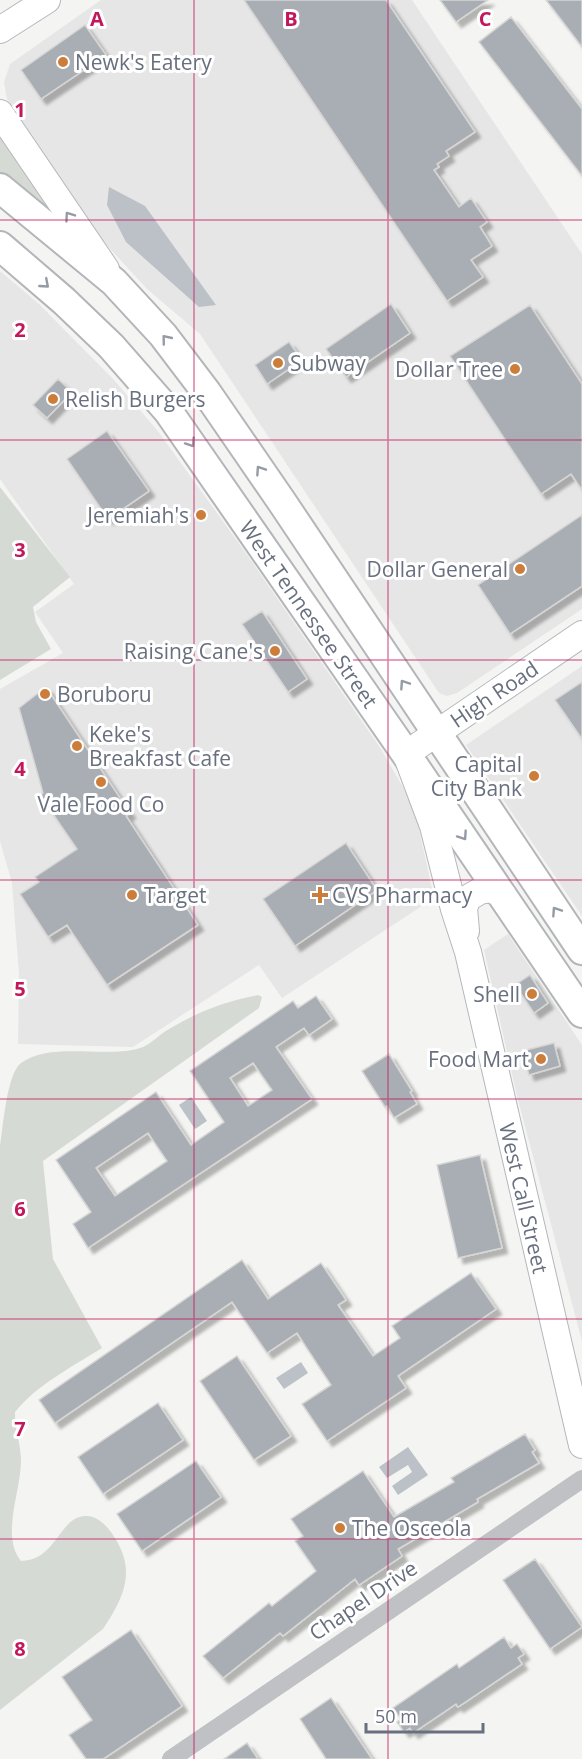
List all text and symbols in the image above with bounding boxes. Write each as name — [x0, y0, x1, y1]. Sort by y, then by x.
text: A — [90, 5, 104, 32]
text: B — [284, 5, 298, 32]
text: C — [479, 5, 492, 32]
place label: Newk's Eatery — [75, 48, 212, 76]
marker: Newk's Eatery — [56, 55, 70, 69]
text: 1 — [14, 96, 26, 123]
one-way arrow — [65, 212, 76, 223]
one-way arrow — [38, 277, 49, 288]
text: 2 — [14, 316, 26, 343]
one-way arrow — [162, 335, 173, 346]
place label: Subway — [290, 349, 366, 377]
place label: Dollar Tree — [395, 355, 503, 383]
marker: Subway — [271, 356, 285, 370]
marker: Dollar Tree — [508, 362, 522, 376]
place label: Relish Burgers — [65, 385, 206, 413]
marker: Relish Burgers — [46, 392, 60, 406]
one-way arrow — [184, 437, 195, 448]
one-way arrow — [256, 466, 267, 477]
place label: Jeremiah's — [85, 501, 189, 529]
marker: Jeremiah's — [194, 508, 208, 522]
street label: West Tennessee Street — [234, 515, 384, 713]
text: 3 — [14, 536, 26, 563]
place label: Dollar General — [367, 555, 508, 583]
marker: Dollar General — [513, 562, 527, 576]
place label: Raising Cane's — [124, 637, 263, 665]
marker: Raising Cane's — [268, 644, 282, 658]
street label: High Road — [444, 654, 544, 734]
place label: Boruboru — [57, 680, 152, 708]
one-way arrow — [400, 680, 412, 690]
marker: Boruboru — [38, 687, 52, 701]
place label: Keke's Breakfast Cafe — [89, 720, 231, 772]
marker: Keke's Breakfast Cafe — [70, 739, 84, 753]
place label: Capital City Bank — [431, 750, 522, 802]
text: 4 — [14, 755, 26, 782]
marker: Capital City Bank — [527, 769, 541, 783]
marker: Vale Food Co — [94, 775, 108, 789]
place label: Vale Food Co — [37, 790, 165, 818]
one-way arrow — [456, 830, 467, 841]
place label: Target — [144, 881, 207, 909]
place label: CVS Pharmacy — [332, 881, 473, 909]
marker: Target — [125, 888, 139, 902]
marker: CVS Pharmacy — [313, 888, 327, 902]
one-way arrow — [552, 906, 563, 917]
text: 5 — [14, 975, 26, 1002]
place label: Shell — [473, 980, 520, 1008]
marker: Shell — [525, 987, 539, 1001]
place label: Food Mart — [428, 1045, 529, 1073]
marker: Food Mart — [534, 1052, 548, 1066]
street label: West Call Street — [493, 1120, 555, 1276]
text: 6 — [14, 1195, 26, 1222]
text: 7 — [14, 1415, 26, 1442]
place label: The Osceola — [352, 1514, 472, 1542]
marker: The Osceola — [333, 1521, 347, 1535]
street label: Chapel Drive — [304, 1554, 422, 1646]
text: 8 — [14, 1635, 26, 1662]
scale bar — [366, 1696, 483, 1734]
text: 50 m — [375, 1704, 417, 1728]

